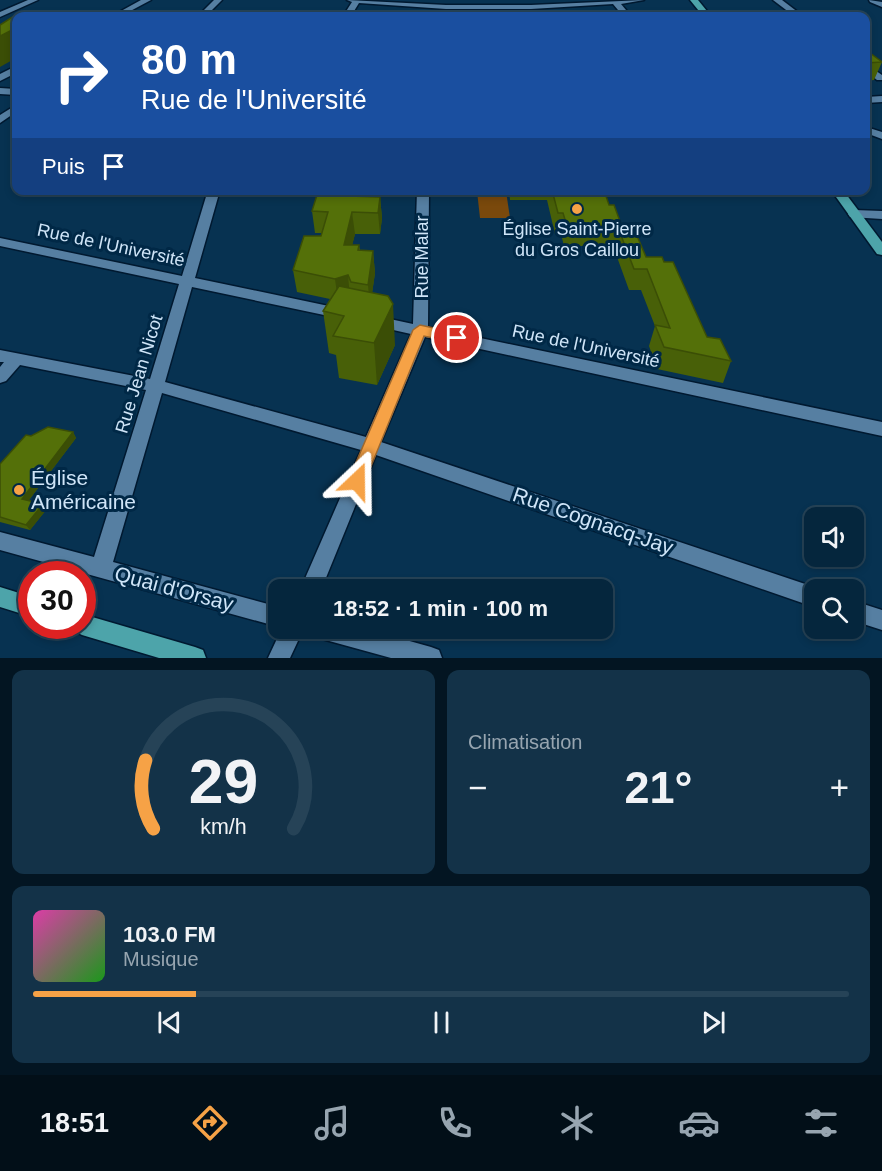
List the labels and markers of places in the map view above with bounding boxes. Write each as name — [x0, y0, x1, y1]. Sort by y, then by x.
marker: Église Saint-Pierre du Gros Caillou — [570, 202, 584, 216]
place label: Église Saint-Pierre du Gros Caillou — [502, 219, 652, 260]
pin — [431, 312, 482, 363]
place label: Église Américaine — [31, 466, 136, 513]
marker: Église Américaine — [12, 483, 26, 497]

